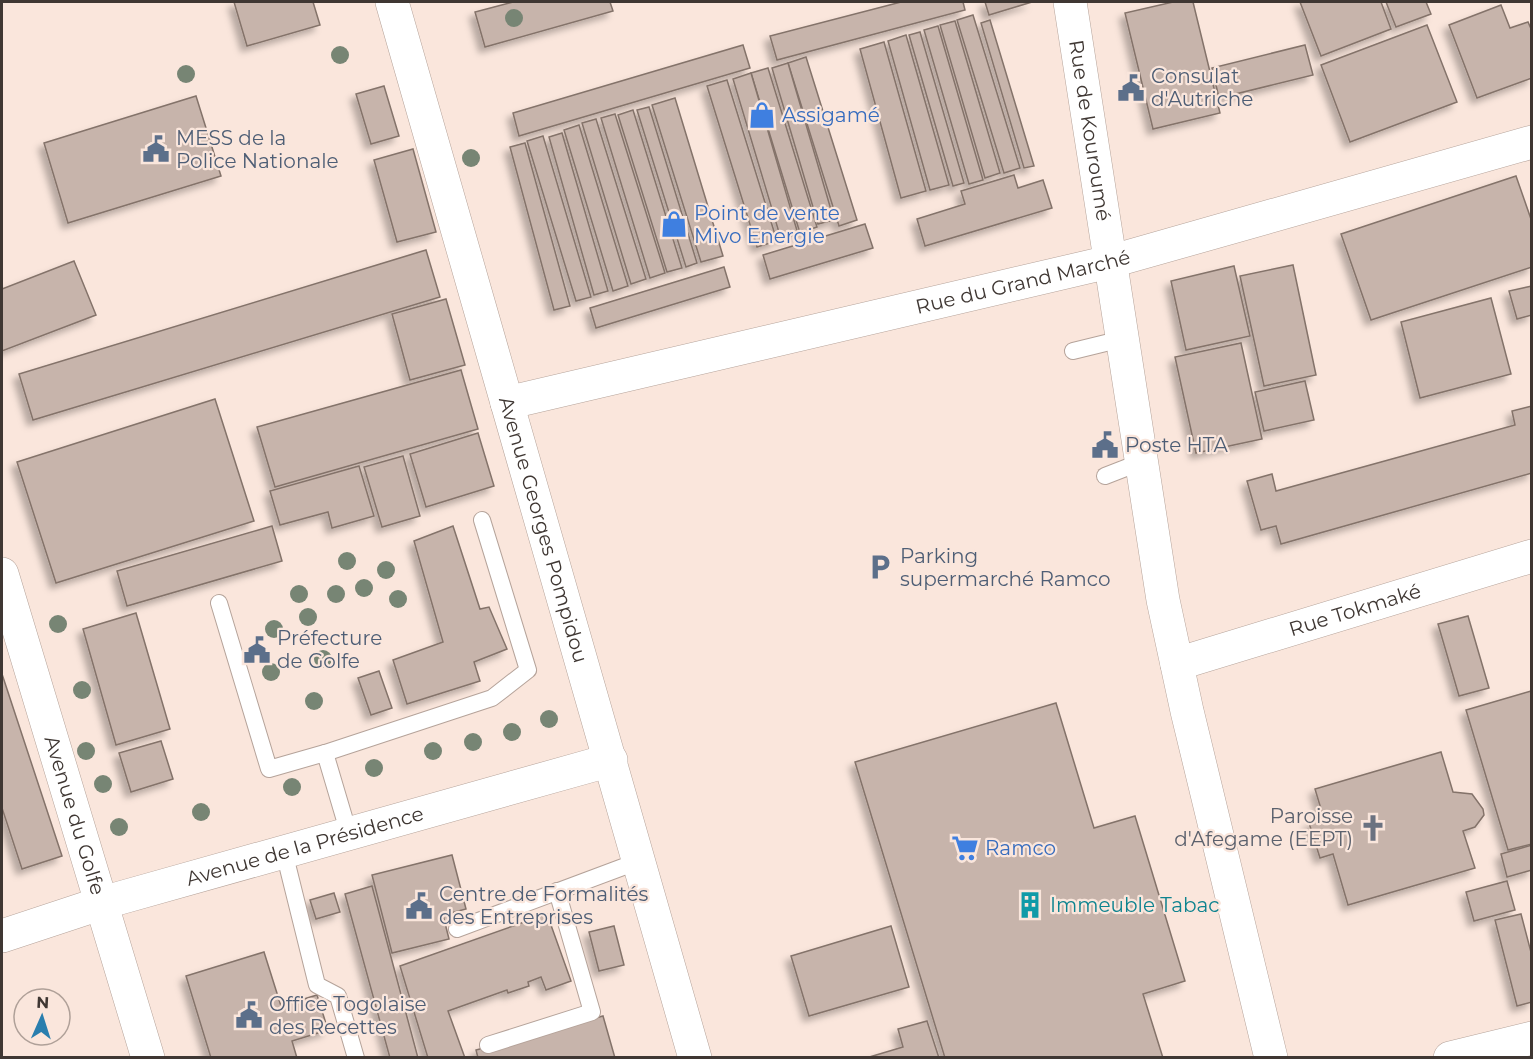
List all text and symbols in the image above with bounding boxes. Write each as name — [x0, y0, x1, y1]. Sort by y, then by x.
street label: Rue de Kouroumé — [1064, 38, 1116, 223]
place label: Consulat d'Autriche — [1151, 64, 1253, 111]
public building icon: Consulat d'Autriche — [1116, 73, 1146, 103]
shop icon: Assigamé — [747, 100, 777, 130]
place label: Assigamé — [782, 103, 880, 127]
place label: MESS de la Police Nationale — [176, 126, 339, 173]
public building icon: MESS de la Police Nationale — [141, 134, 171, 164]
place label: Point de vente Mivo Energie — [694, 201, 840, 248]
shop icon: Point de vente Mivo Energie — [659, 209, 689, 239]
street label: Rue du Grand Marché — [913, 245, 1133, 319]
street label: Avenue Georges Pompidou — [494, 394, 593, 666]
public building icon: Poste HTA — [1090, 430, 1120, 460]
place label: Poste HTA — [1125, 433, 1229, 457]
place label: Parking supermarché Ramco — [900, 544, 1110, 591]
parking icon: Parking supermarché Ramco — [865, 552, 895, 582]
street label: Rue Tokmaké — [1286, 578, 1424, 641]
place label: Préfecture de Golfe — [277, 626, 382, 673]
public building icon: Préfecture de Golfe — [242, 635, 272, 665]
street label: Avenue du Golfe — [39, 733, 110, 898]
street label: Avenue de la Présidence — [183, 801, 426, 891]
place label: Paroisse d'Afegame (EEPT) — [1174, 804, 1353, 851]
church icon: Paroisse d'Afegame (EEPT) — [1358, 813, 1388, 843]
supermarket icon: Ramco — [950, 833, 980, 863]
place label: Ramco — [985, 836, 1056, 860]
place label: Centre de Formalités des Entreprises — [439, 882, 649, 929]
building icon: Immeuble Tabac — [1015, 890, 1045, 920]
public building icon: Centre de Formalités des Entreprises — [404, 891, 434, 921]
place label: Immeuble Tabac — [1050, 893, 1220, 917]
north arrow — [12, 987, 72, 1047]
place label: Office Togolaise des Recettes — [269, 992, 427, 1039]
text: N — [36, 993, 50, 1012]
public building icon: Office Togolaise des Recettes — [234, 1000, 264, 1030]

